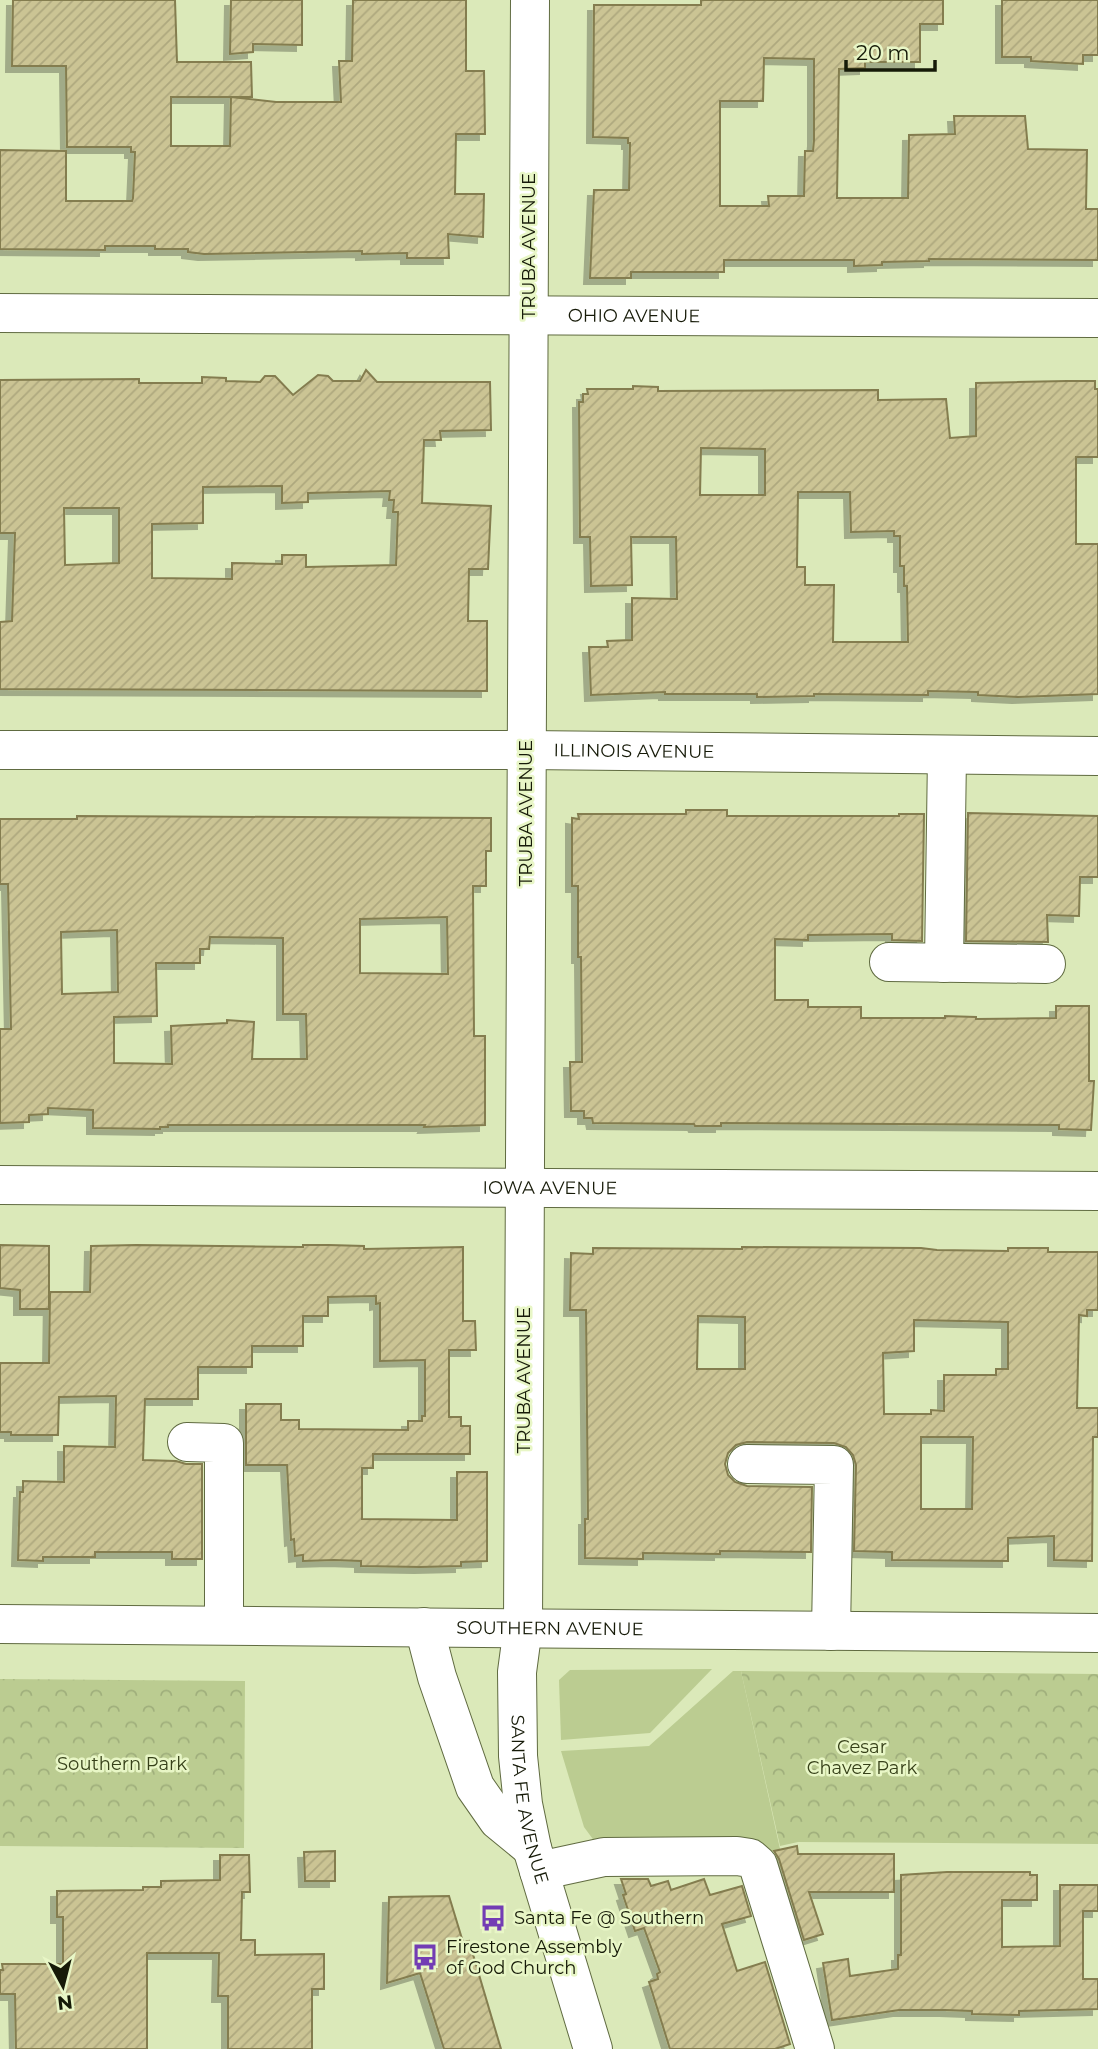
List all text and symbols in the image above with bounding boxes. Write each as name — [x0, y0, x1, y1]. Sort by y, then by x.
scale bar — [846, 28, 935, 72]
text: 20 m — [856, 40, 910, 65]
street label: TRUBA AVENUE — [518, 173, 540, 319]
street label: OHIO AVENUE — [568, 305, 700, 327]
street label: ILLINOIS AVENUE — [554, 739, 714, 763]
street label: TRUBA AVENUE — [515, 740, 537, 886]
street label: IOWA AVENUE — [483, 1177, 617, 1199]
street label: TRUBA AVENUE — [513, 1307, 535, 1453]
street label: SOUTHERN AVENUE — [456, 1617, 644, 1640]
street label: SANTA FE AVENUE — [507, 1715, 553, 1887]
park label: Cesar Chavez Park — [807, 1736, 918, 1779]
park label: Southern Park — [57, 1753, 187, 1775]
bus stop icon: Santa Fe @ Southern — [478, 1903, 508, 1933]
place label: Santa Fe @ Southern — [514, 1907, 704, 1929]
place label: Firestone Assembly of God Church — [446, 1936, 622, 1979]
bus stop icon: Firestone Assembly of God Church — [410, 1942, 440, 1972]
north arrow — [28, 1951, 98, 2021]
text: N — [56, 1990, 74, 2015]

